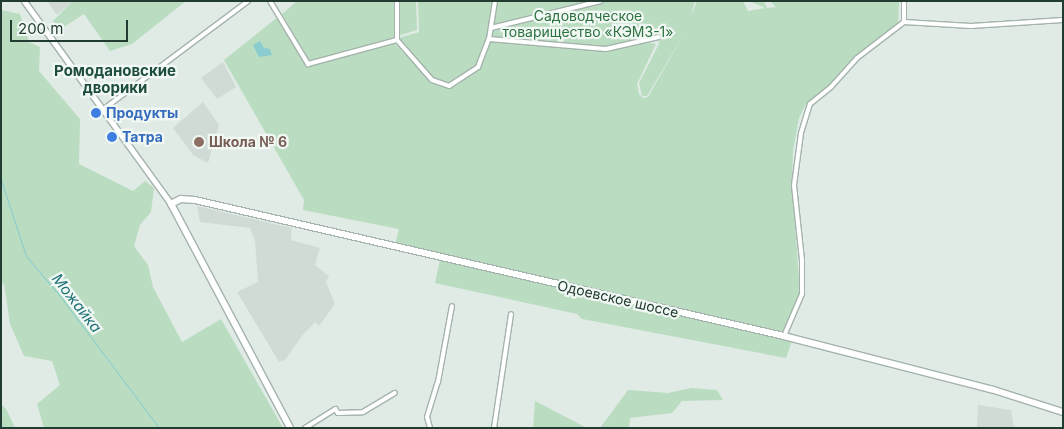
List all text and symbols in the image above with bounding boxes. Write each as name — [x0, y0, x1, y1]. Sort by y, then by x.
park label: Садоводческое товарищество «КЭМЗ-1» — [503, 8, 673, 40]
scale bar — [12, 10, 130, 42]
text: 200 m — [18, 19, 63, 38]
district label: Ромодановские дворики — [54, 61, 176, 96]
place label: Продукты — [106, 105, 178, 121]
marker: Продукты — [90, 107, 102, 119]
place label: Татра — [122, 129, 163, 145]
marker: Татра — [106, 131, 118, 143]
place label: Школа № 6 — [209, 134, 287, 150]
marker: Школа № 6 — [193, 136, 205, 148]
water label: Можайка — [48, 270, 106, 336]
street label: Одоевское шоссе — [556, 277, 680, 321]

